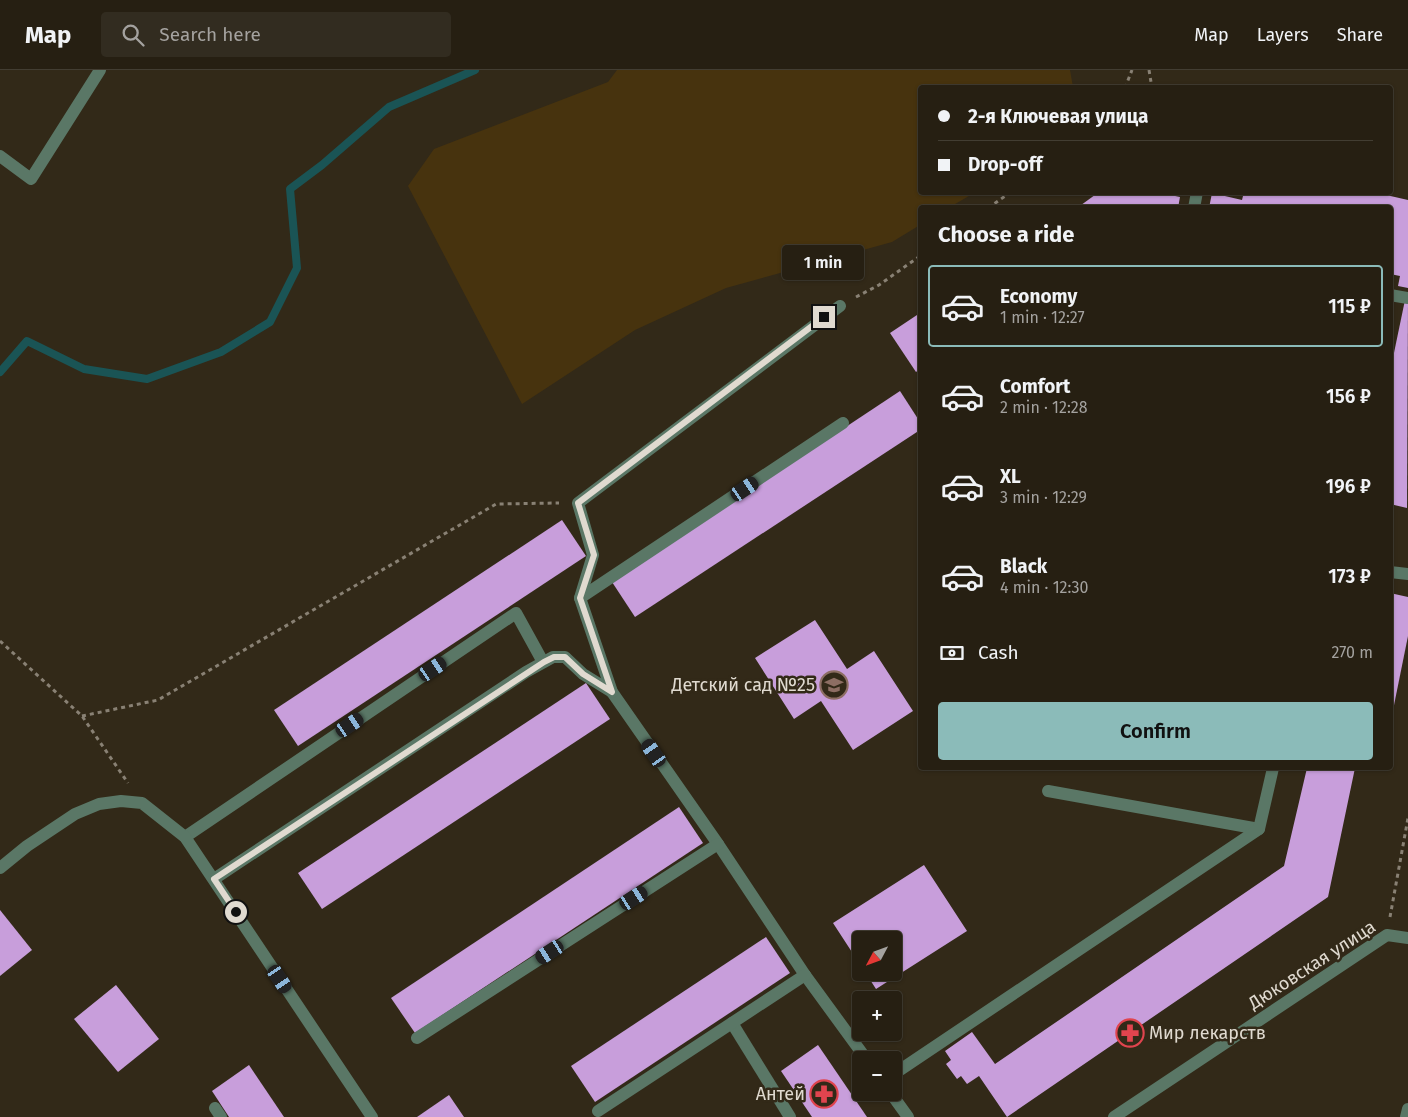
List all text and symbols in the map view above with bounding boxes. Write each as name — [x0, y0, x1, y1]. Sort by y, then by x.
search box — [101, 12, 451, 57]
text: Map — [25, 21, 71, 49]
icon: search — [119, 21, 147, 49]
text: Search here — [159, 23, 261, 46]
text: Map — [1194, 24, 1229, 46]
text: Layers — [1257, 24, 1309, 46]
text: Share — [1337, 24, 1383, 46]
text: 2-я Ключевая улица — [968, 105, 1148, 128]
text: Drop-off — [968, 153, 1042, 176]
text: Choose a ride — [938, 221, 1074, 248]
callout: 1 min — [783, 244, 865, 280]
text: 1 min — [804, 253, 842, 272]
icon: car — [940, 284, 985, 329]
text: Economy — [1000, 285, 1077, 308]
text: 115 ₽ — [1328, 295, 1371, 318]
route end — [813, 306, 835, 328]
text: 1 min · 12:27 — [1000, 308, 1085, 327]
icon: car — [940, 374, 985, 419]
text: Comfort — [1000, 375, 1070, 398]
text: 156 ₽ — [1326, 385, 1371, 408]
text: 2 min · 12:28 — [1000, 398, 1088, 417]
icon: car — [940, 464, 985, 509]
text: XL — [1000, 465, 1021, 488]
car — [728, 474, 761, 504]
text: 196 ₽ — [1325, 475, 1371, 498]
text: 3 min · 12:29 — [1000, 488, 1087, 507]
icon: car — [940, 554, 985, 599]
text: Black — [1000, 555, 1047, 578]
text: 173 ₽ — [1328, 565, 1371, 588]
text: 4 min · 12:30 — [1000, 578, 1088, 597]
icon: cash — [938, 639, 966, 667]
text: Cash — [978, 641, 1019, 664]
text: 270 m — [1331, 643, 1373, 662]
car — [416, 654, 449, 684]
school or university icon: Детский сад №25 — [819, 670, 849, 700]
place label: Детский сад №25 — [671, 674, 815, 696]
button: Confirm — [938, 702, 1373, 760]
car — [333, 710, 366, 740]
car — [639, 736, 668, 770]
car — [617, 884, 650, 912]
route start — [225, 901, 247, 923]
street label: Дюковская улица — [1243, 916, 1380, 1015]
north arrow — [852, 931, 902, 981]
map controls — [852, 931, 902, 1101]
car — [533, 938, 566, 966]
car — [265, 962, 294, 996]
button: + — [852, 991, 902, 1041]
pharmacy icon: Мир лекарств — [1115, 1018, 1145, 1048]
place label: Мир лекарств — [1149, 1022, 1266, 1044]
button: − — [852, 1051, 902, 1101]
pharmacy icon: Антей — [809, 1079, 839, 1109]
place label: Антей — [756, 1083, 805, 1105]

